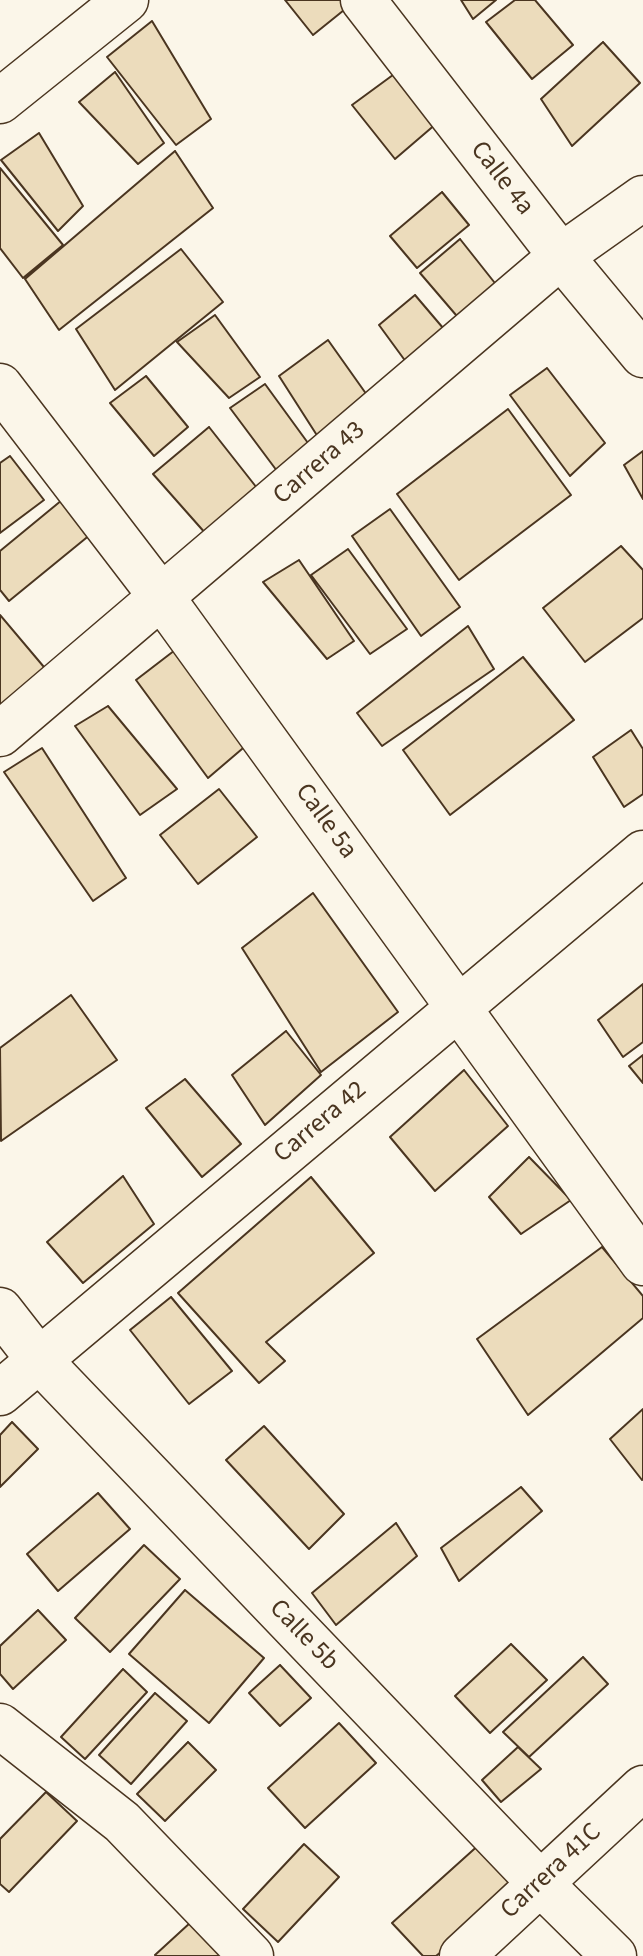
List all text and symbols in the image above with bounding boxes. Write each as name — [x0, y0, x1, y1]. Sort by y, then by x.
street label: Calle 4a — [462, 136, 540, 222]
street label: Carrera 43 — [268, 416, 372, 512]
street label: Calle 5a — [287, 778, 363, 866]
street label: Carrera 42 — [268, 1075, 374, 1171]
street label: Calle 5b — [262, 1594, 344, 1678]
street label: Carrera 41C — [495, 1818, 609, 1926]

